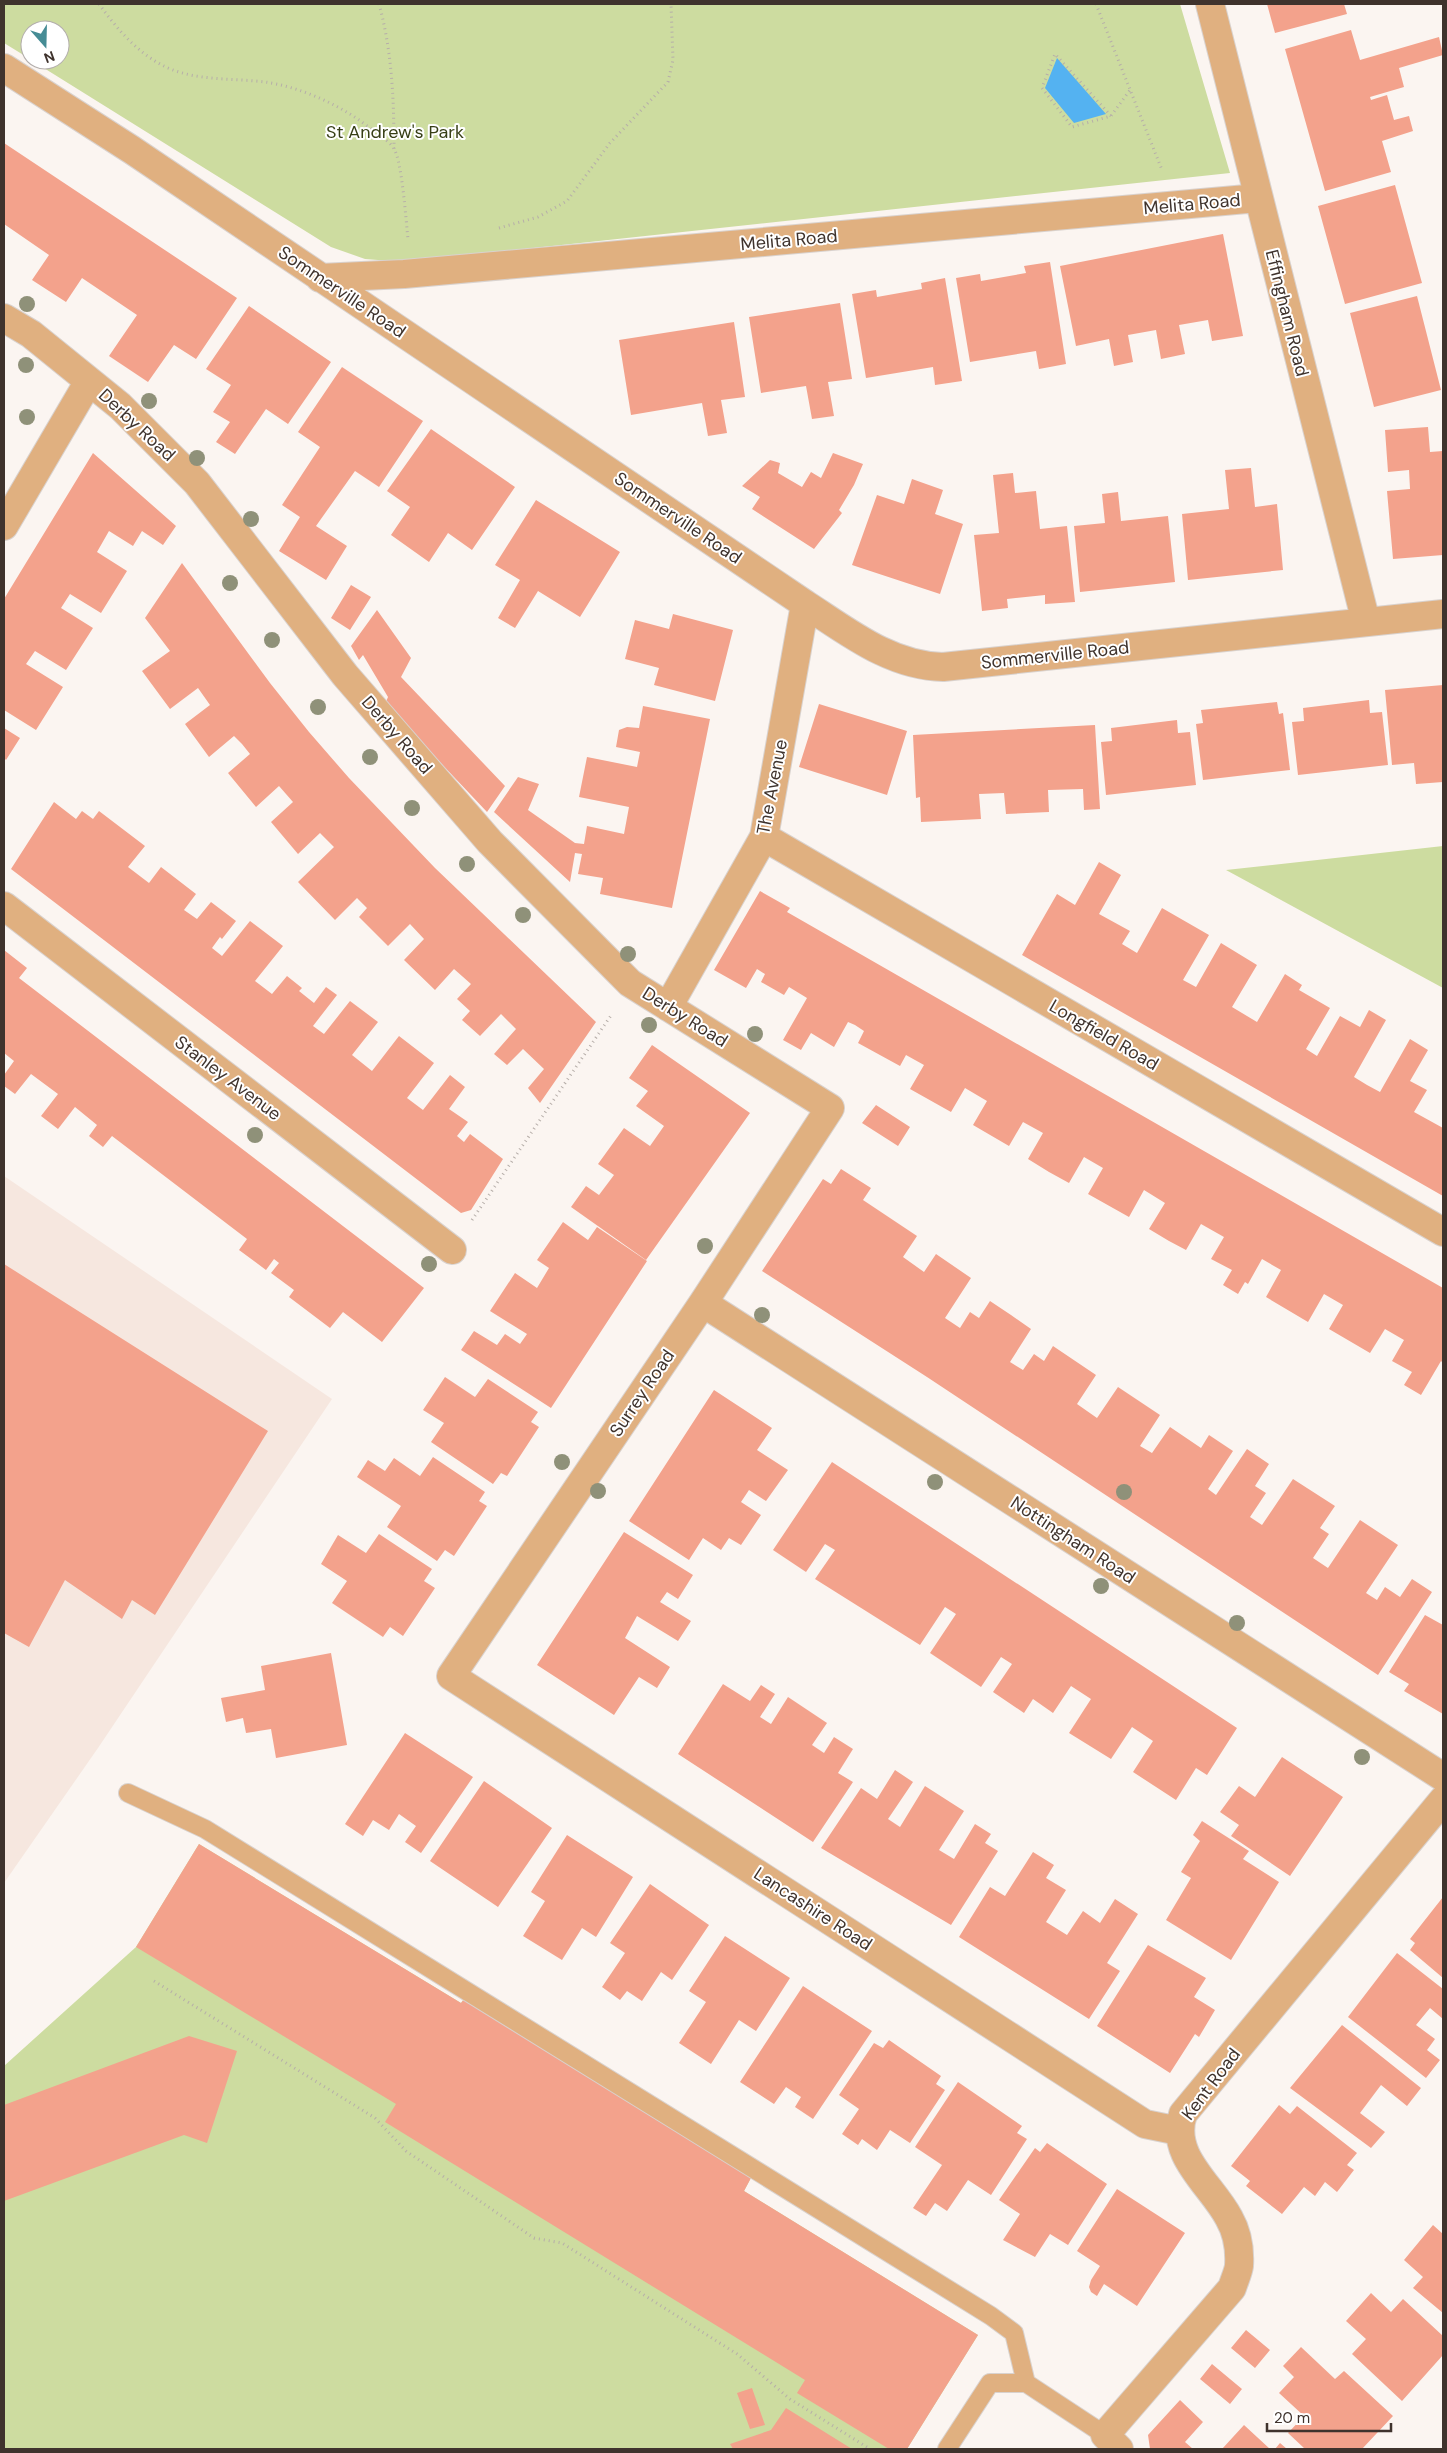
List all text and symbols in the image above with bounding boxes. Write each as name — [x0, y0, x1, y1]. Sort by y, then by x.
north arrow — [20, 20, 70, 70]
text: N — [42, 47, 57, 67]
park label: St Andrew's Park — [326, 120, 464, 144]
street label: Melita Road — [1143, 188, 1241, 220]
street label: Melita Road — [740, 224, 838, 256]
street label: Sommerville Road — [274, 240, 410, 344]
street label: Effingham Road — [1260, 247, 1314, 379]
street label: Derby Road — [94, 383, 180, 467]
street label: Sommerville Road — [610, 466, 746, 570]
street label: Sommerville Road — [980, 635, 1130, 675]
street label: Derby Road — [356, 691, 438, 779]
street label: The Avenue — [751, 737, 793, 837]
street label: Derby Road — [638, 981, 732, 1053]
street label: Longfield Road — [1045, 994, 1163, 1076]
street label: Stanley Avenue — [170, 1030, 286, 1126]
street label: Surrey Road — [604, 1345, 680, 1441]
street label: Nottingham Road — [1006, 1491, 1140, 1589]
street label: Lancashire Road — [749, 1862, 877, 1956]
street label: Kent Road — [1176, 2043, 1246, 2125]
scale bar — [1267, 2400, 1391, 2432]
text: 20 m — [1274, 2408, 1310, 2428]

